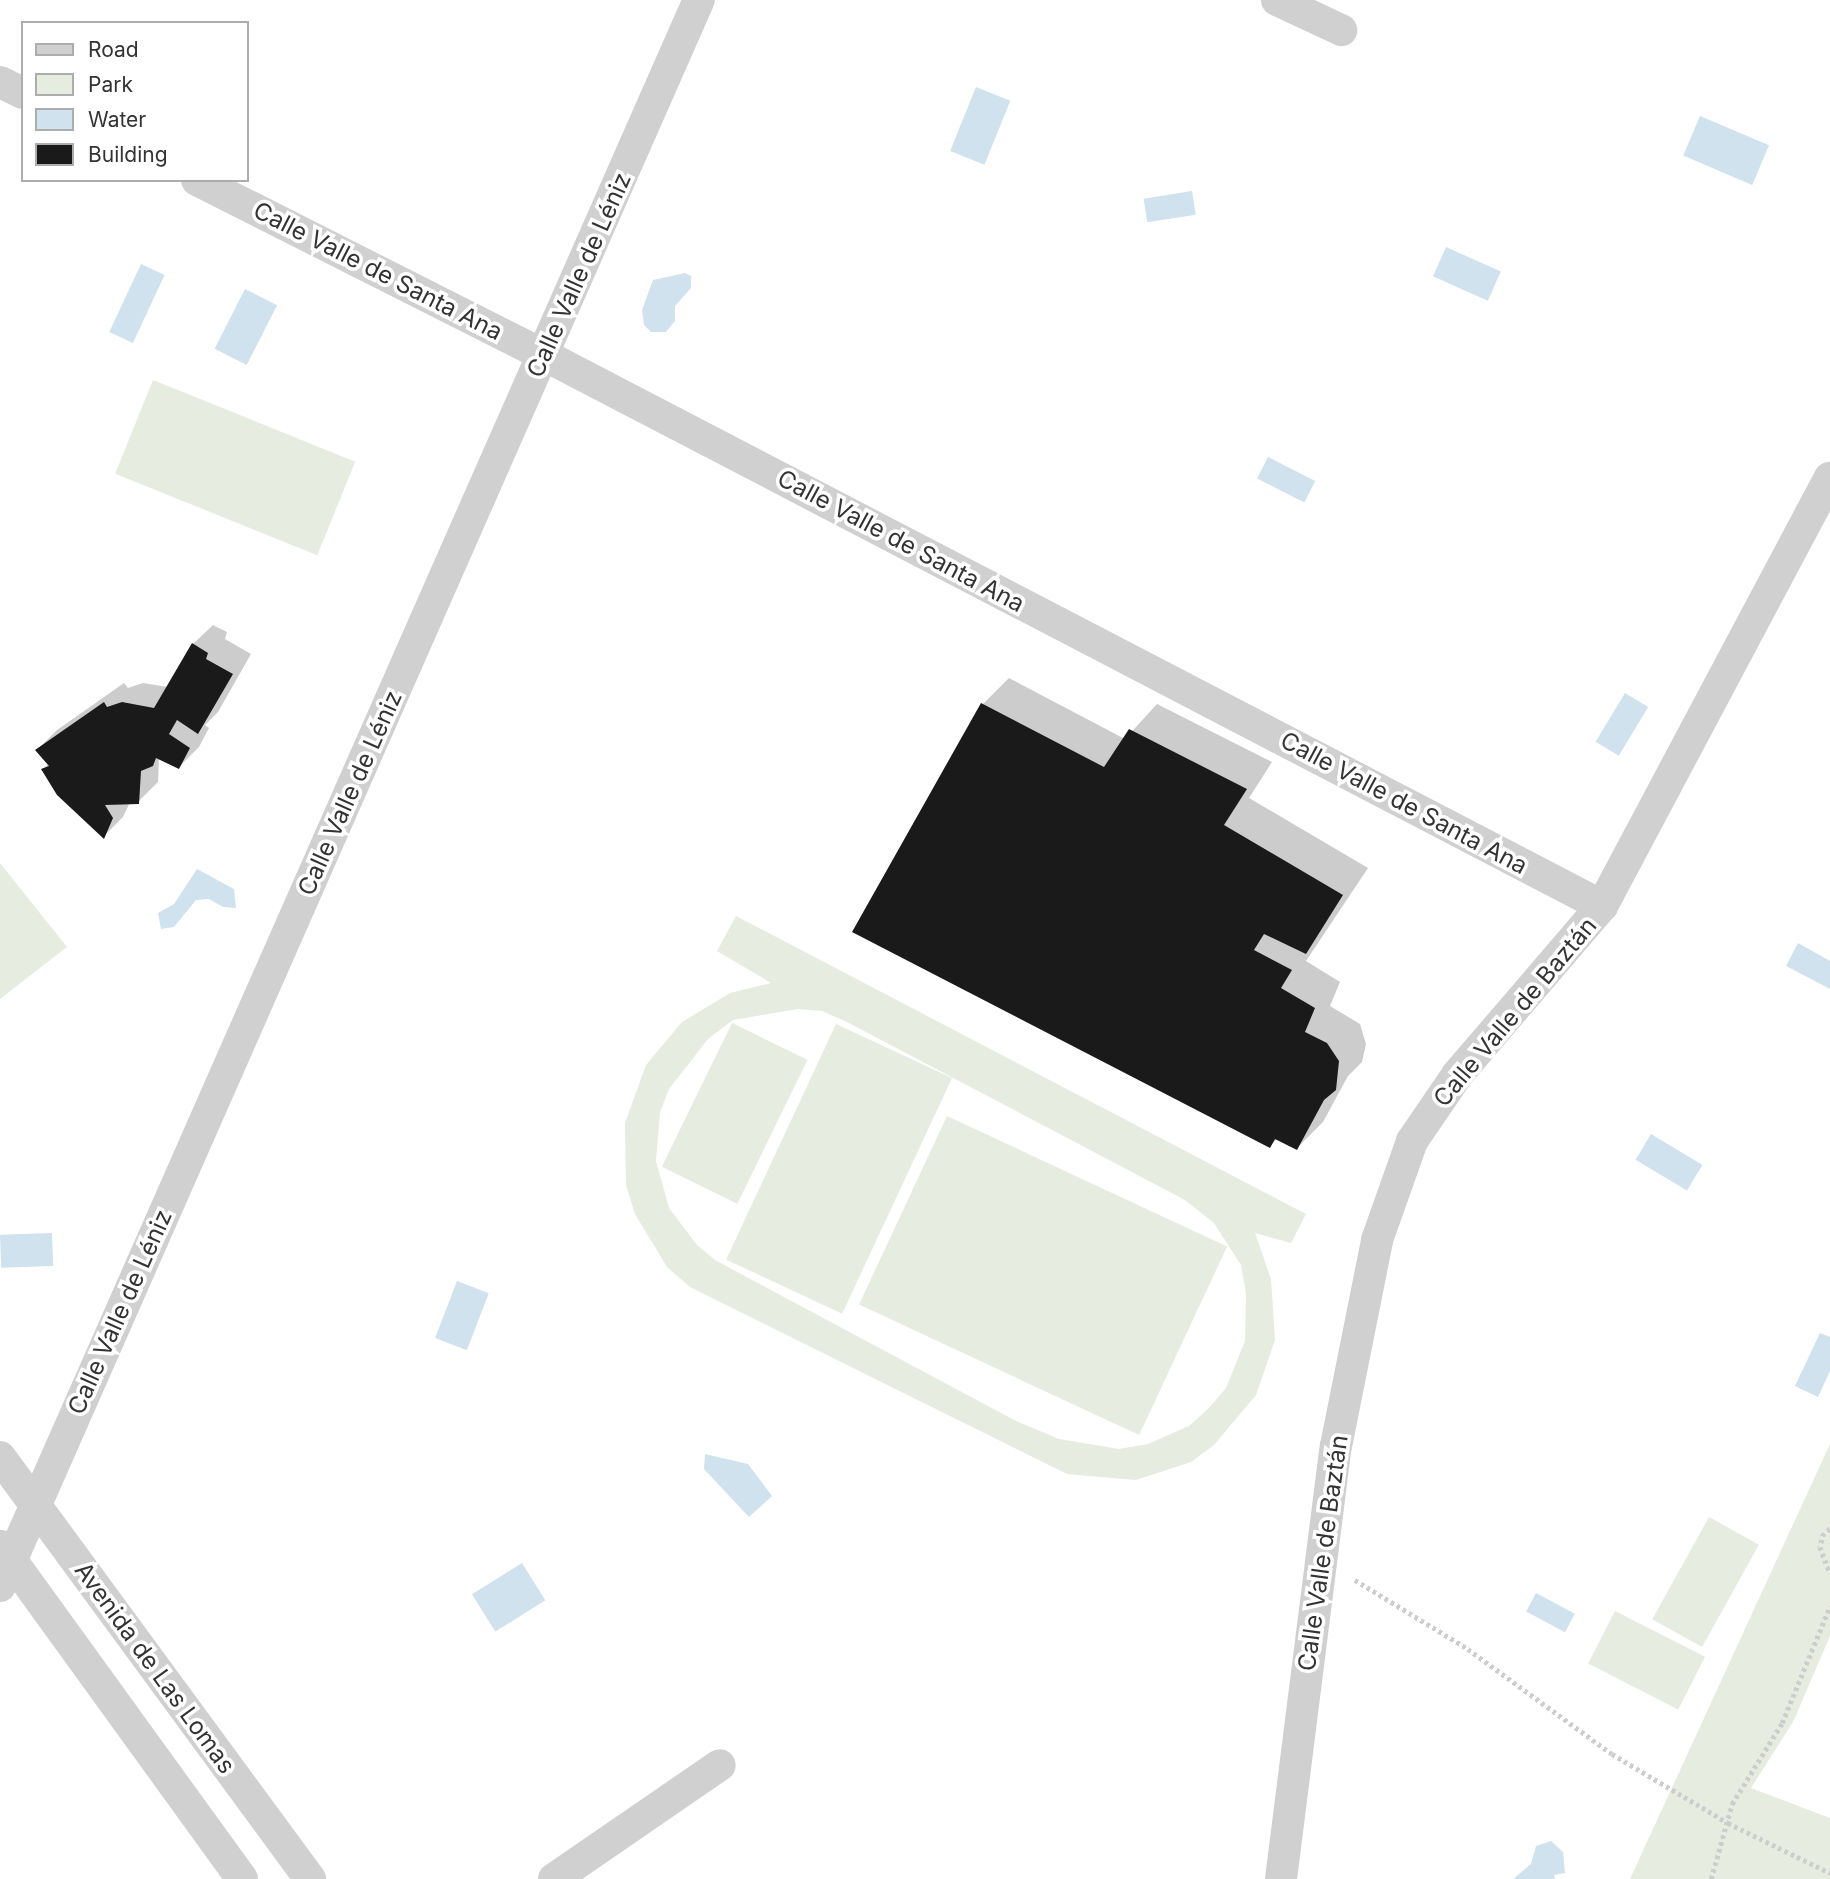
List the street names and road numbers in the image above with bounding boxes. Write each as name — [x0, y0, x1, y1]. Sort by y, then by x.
street label: Calle Valle de Léniz — [521, 168, 637, 382]
street label: Calle Valle de Santa Ana — [249, 196, 507, 346]
street label: Calle Valle de Santa Ana — [773, 464, 1029, 618]
street label: Calle Valle de Léniz — [292, 686, 408, 900]
street label: Calle Valle de Santa Ana — [1276, 726, 1532, 880]
street label: Calle Valle de Baztán — [1427, 912, 1603, 1112]
street label: Calle Valle de Léniz — [62, 1205, 178, 1419]
street label: Calle Valle de Baztán — [1292, 1433, 1354, 1673]
street label: Avenida de Las Lomas — [69, 1557, 241, 1779]

